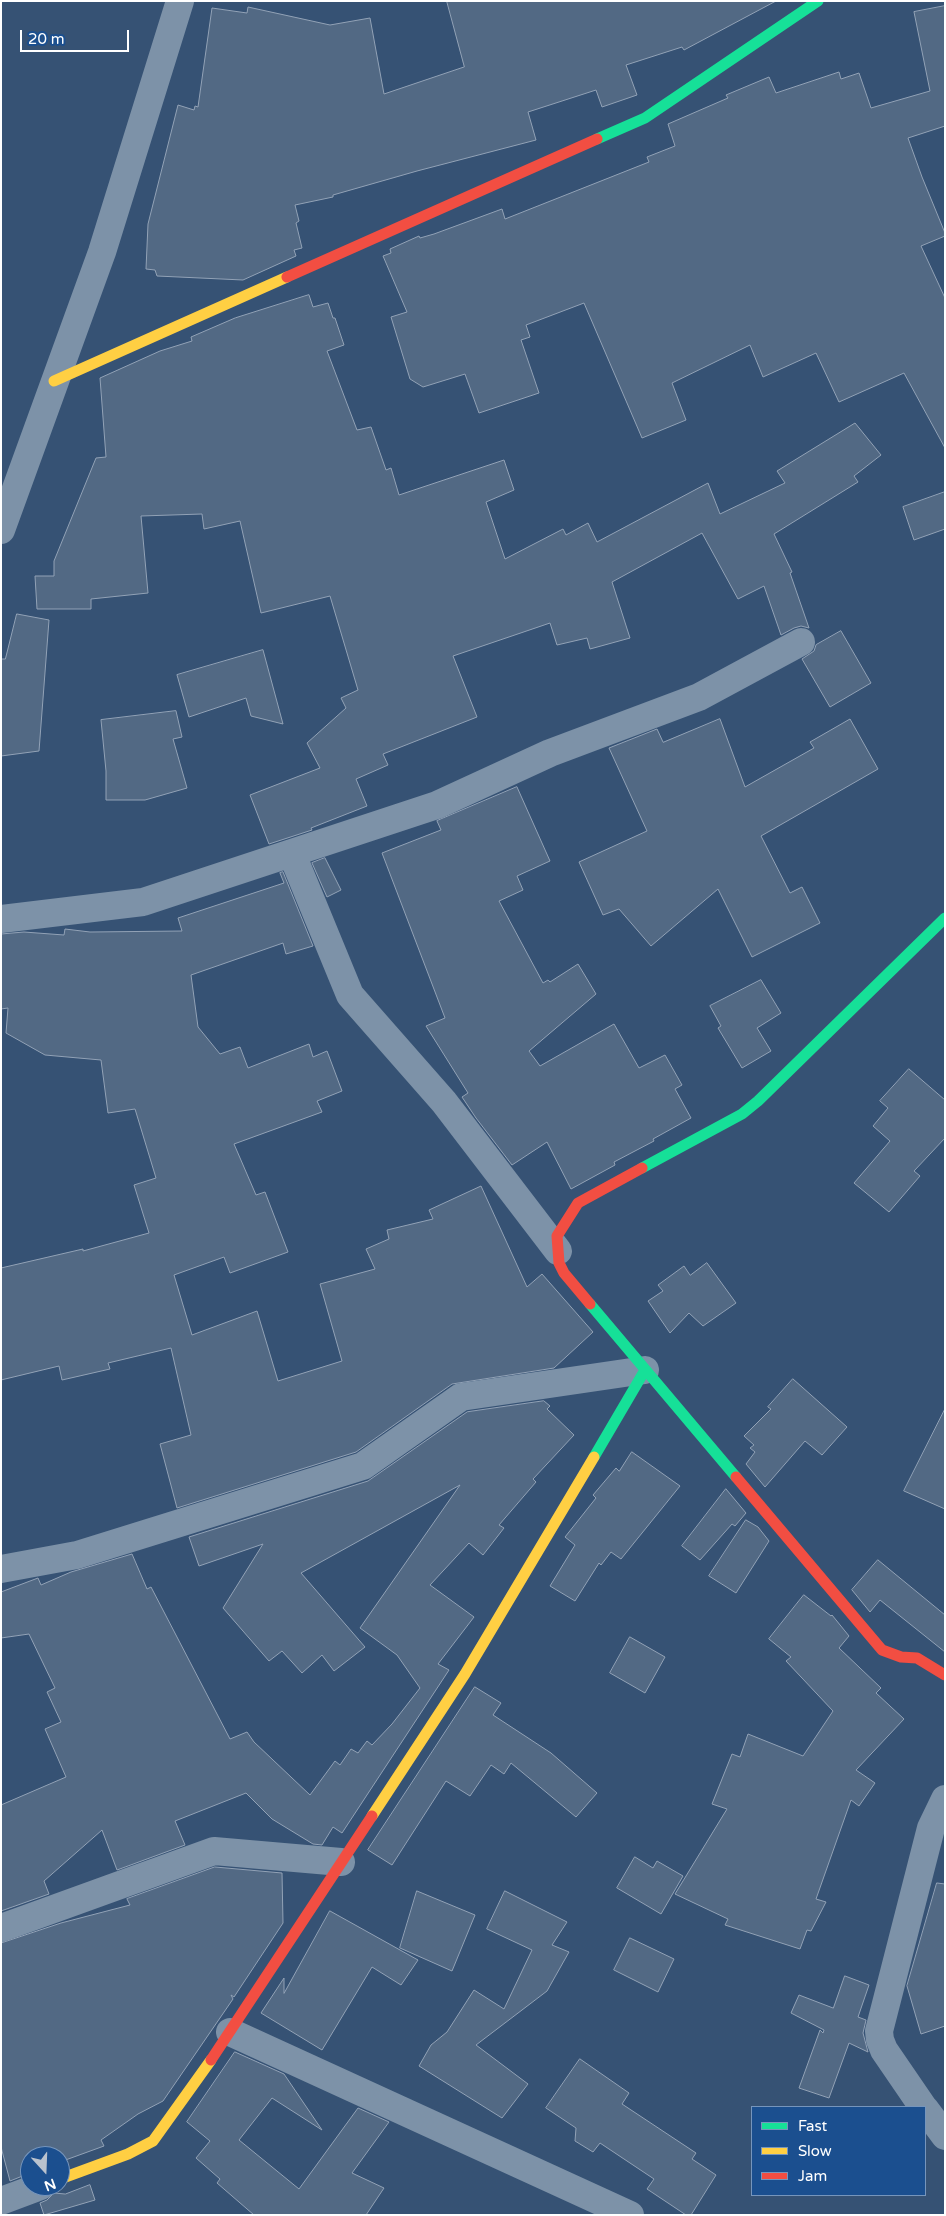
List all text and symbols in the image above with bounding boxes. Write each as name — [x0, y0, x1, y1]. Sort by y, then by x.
scale bar — [22, 20, 131, 52]
text: 20 m — [28, 30, 65, 48]
legend — [751, 2106, 926, 2196]
text: Fast — [798, 2117, 827, 2135]
text: Slow — [798, 2142, 832, 2160]
north arrow — [20, 2146, 70, 2196]
text: Jam — [798, 2167, 827, 2185]
text: N — [42, 2175, 58, 2195]

